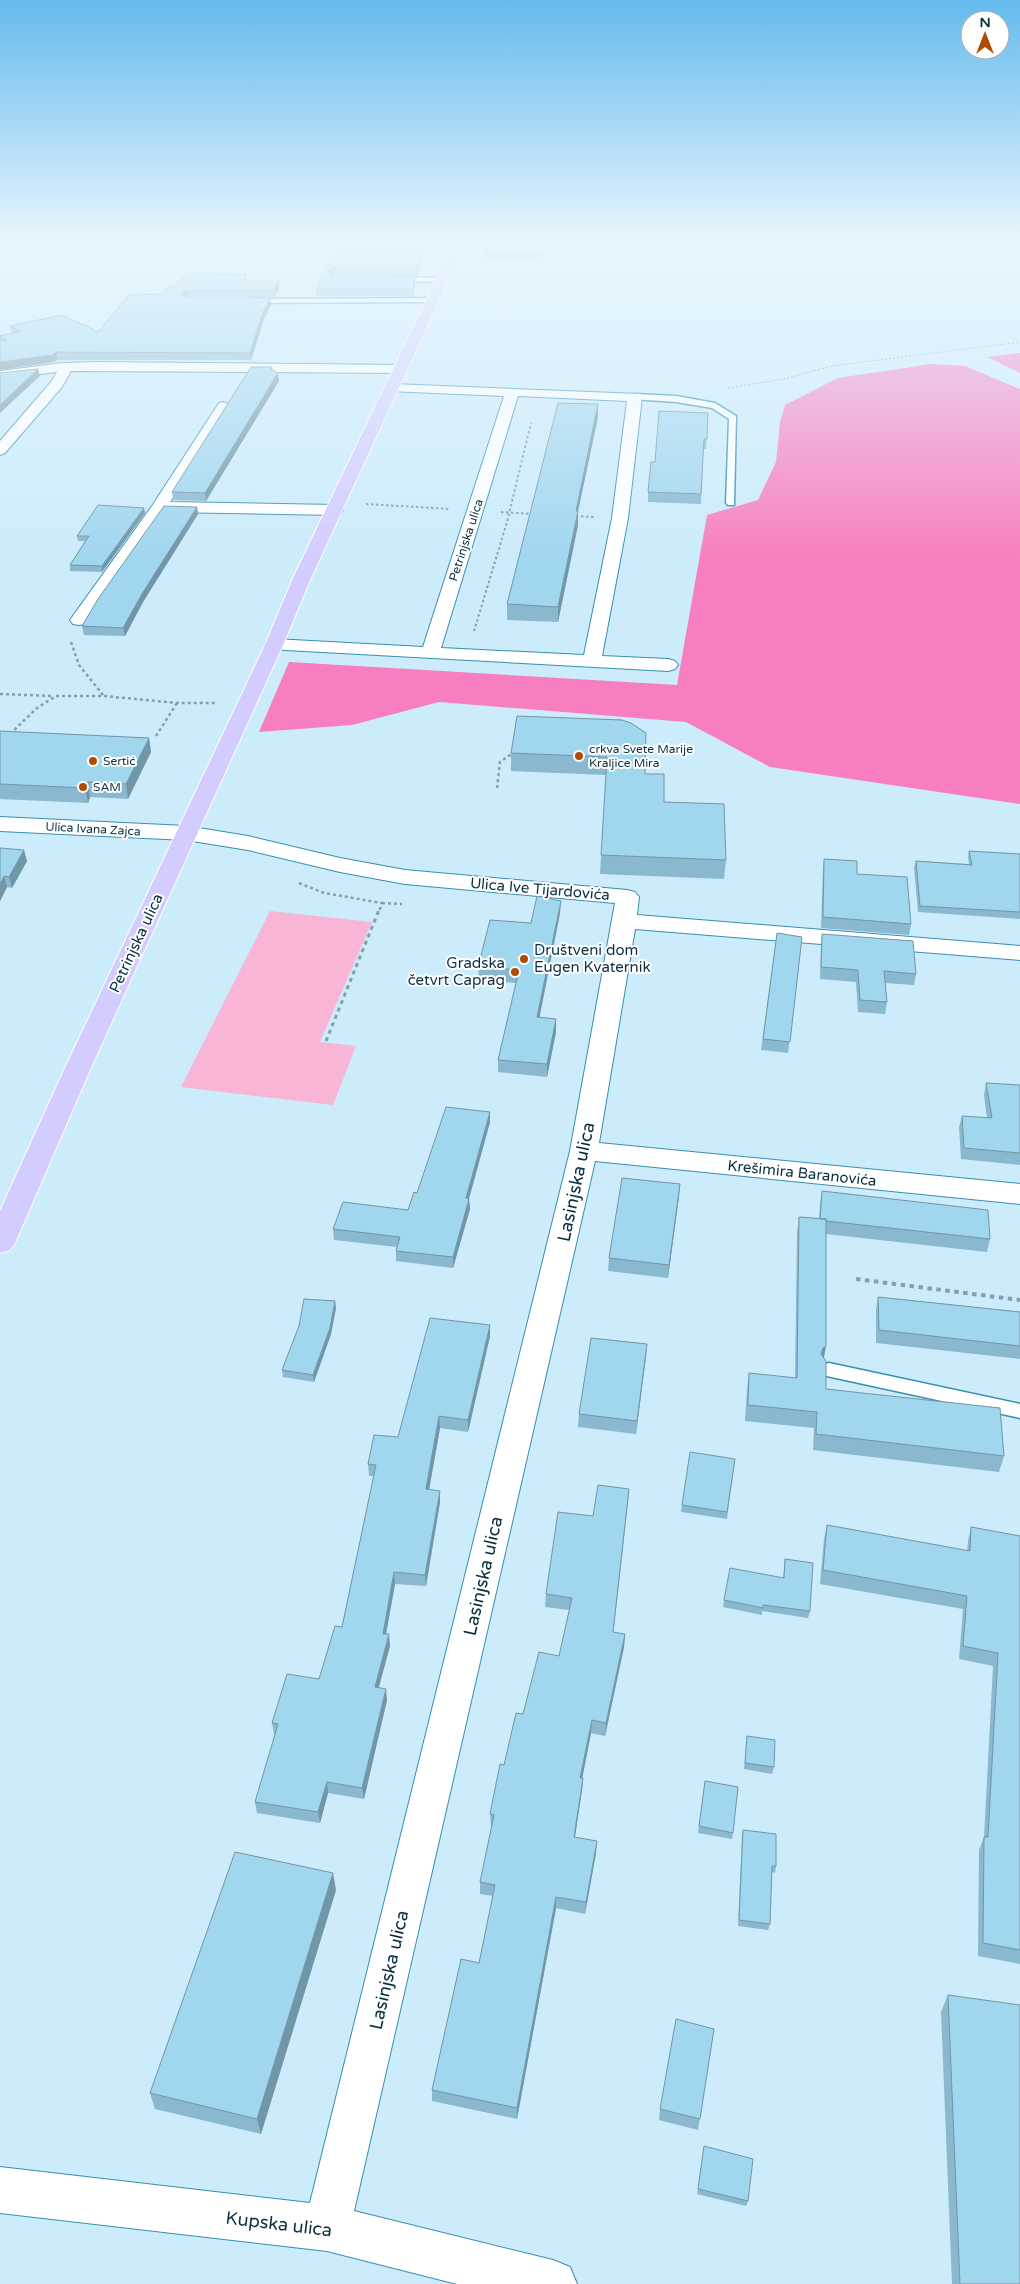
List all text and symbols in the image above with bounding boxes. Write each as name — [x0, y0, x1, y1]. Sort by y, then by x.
north arrow — [960, 10, 1010, 60]
text: N — [979, 14, 991, 31]
street label: Petrinjska ulica — [446, 497, 486, 583]
place label: crkva Svete Marije Kraljice Mira — [589, 742, 693, 770]
marker: crkva Svete Marije Kraljice Mira — [573, 750, 585, 762]
place label: Sertić — [103, 754, 136, 768]
marker: Sertić — [87, 755, 99, 767]
place label: SAM — [93, 780, 121, 794]
marker: SAM — [77, 781, 89, 793]
street label: Ulica Ivana Zajca — [45, 820, 141, 838]
street label: Ulica Ive Tijardovića — [469, 874, 611, 904]
street label: Petrinjska ulica — [105, 891, 167, 995]
place label: Društveni dom Eugen Kvaternik — [534, 941, 651, 976]
marker: Društveni dom Eugen Kvaternik — [518, 953, 530, 965]
place label: Gradska četvrt Caprag — [408, 954, 505, 989]
marker: Gradska četvrt Caprag — [509, 966, 521, 978]
street label: Lasinjska ulica — [553, 1120, 599, 1244]
street label: Krešimira Baranovića — [727, 1156, 877, 1190]
street label: Lasinjska ulica — [459, 1514, 507, 1638]
street label: Lasinjska ulica — [365, 1908, 413, 2032]
street label: Kupska ulica — [225, 2207, 333, 2241]

